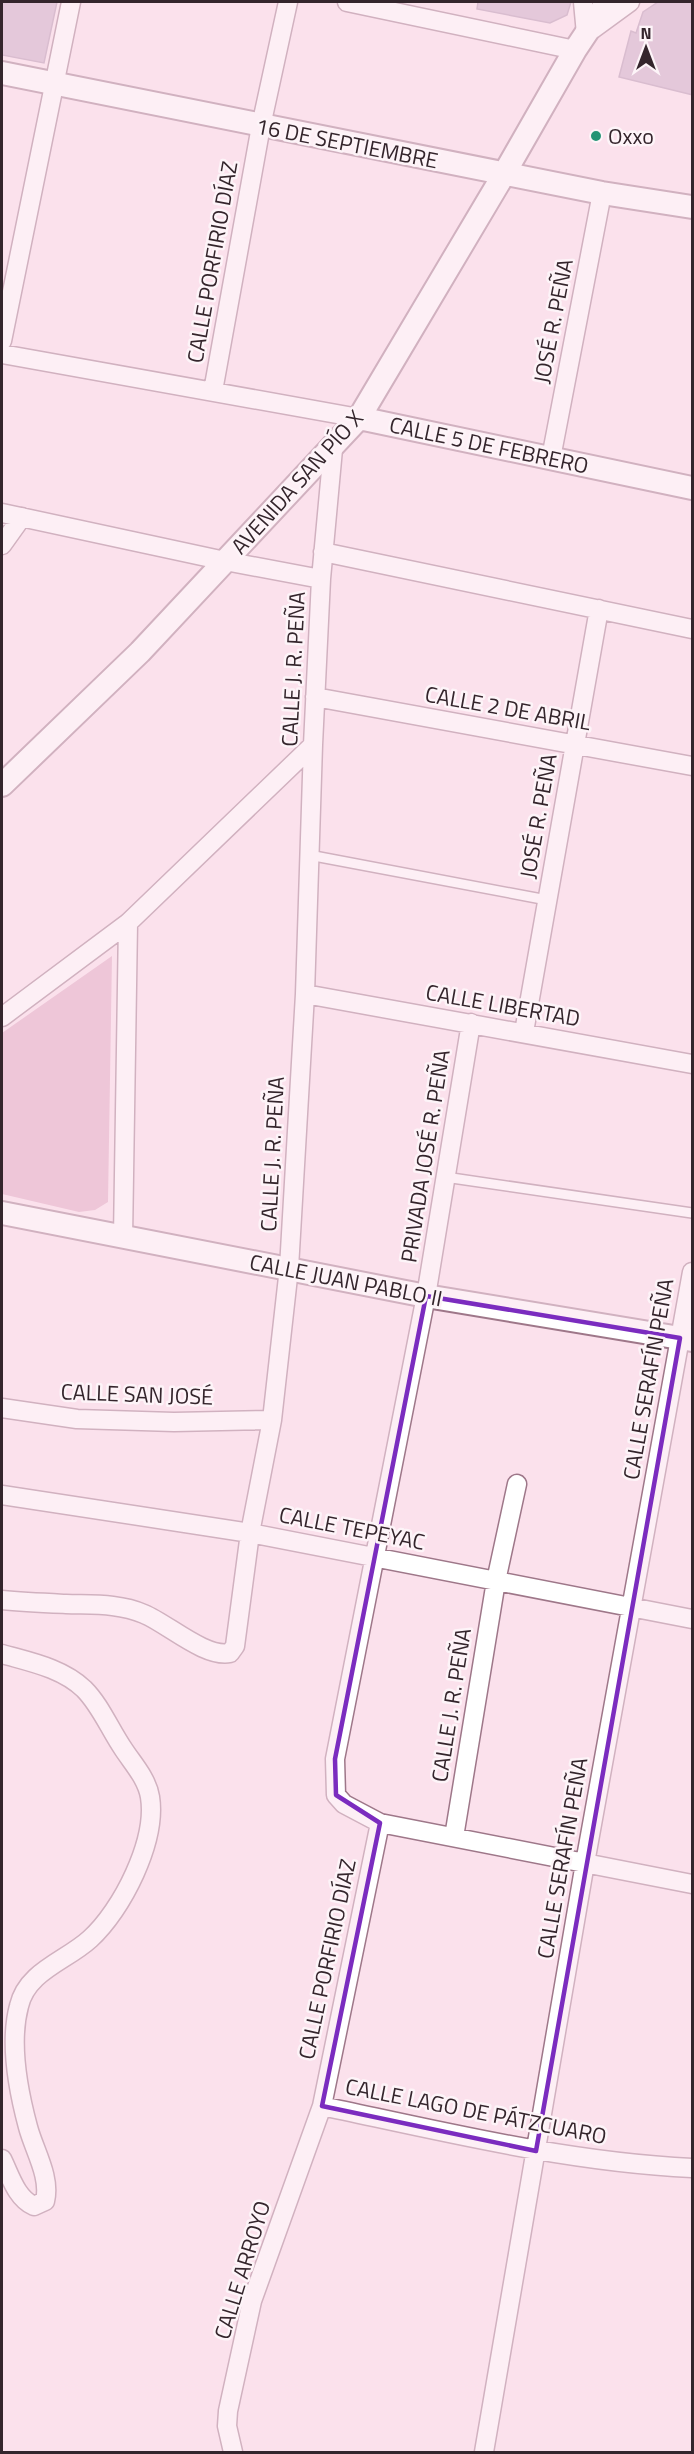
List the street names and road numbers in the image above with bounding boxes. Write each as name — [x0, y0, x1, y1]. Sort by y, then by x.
street label: 16 DE SEPTIEMBRE — [253, 109, 441, 177]
street label: CALLE PORFIRIO DÍAZ — [178, 159, 246, 365]
street label: JOSÉ R. PEÑA — [524, 256, 582, 386]
street label: AVENIDA SAN PÍO X — [223, 402, 371, 562]
street label: CALLE 5 DE FEBRERO — [386, 407, 592, 483]
street label: CALLE J. R. PEÑA — [272, 590, 314, 748]
street label: CALLE 2 DE ABRIL — [422, 677, 594, 739]
street label: JOSÉ R. PEÑA — [510, 751, 566, 881]
street label: CALLE LIBERTAD — [423, 975, 583, 1035]
street label: PRIVADA JOSÉ R. PEÑA — [391, 1047, 459, 1265]
street label: CALLE J. R. PEÑA — [251, 1075, 293, 1233]
street label: CALLE JUAN PABLO II — [247, 1245, 445, 1315]
street label: CALLE SERAFÍN PEÑA — [614, 1276, 682, 1482]
street label: CALLE SAN JOSÉ — [60, 1374, 214, 1414]
street label: CALLE TEPEYAC — [276, 1497, 428, 1559]
street label: CALLE J. R. PEÑA — [422, 1626, 480, 1784]
street label: CALLE SERAFÍN PEÑA — [528, 1755, 596, 1961]
street label: CALLE PORFIRIO DÍAZ — [289, 1856, 365, 2062]
street label: CALLE LAGO DE PÁTZCUARO — [342, 2069, 610, 2153]
street label: CALLE ARROYO — [205, 2197, 279, 2343]

